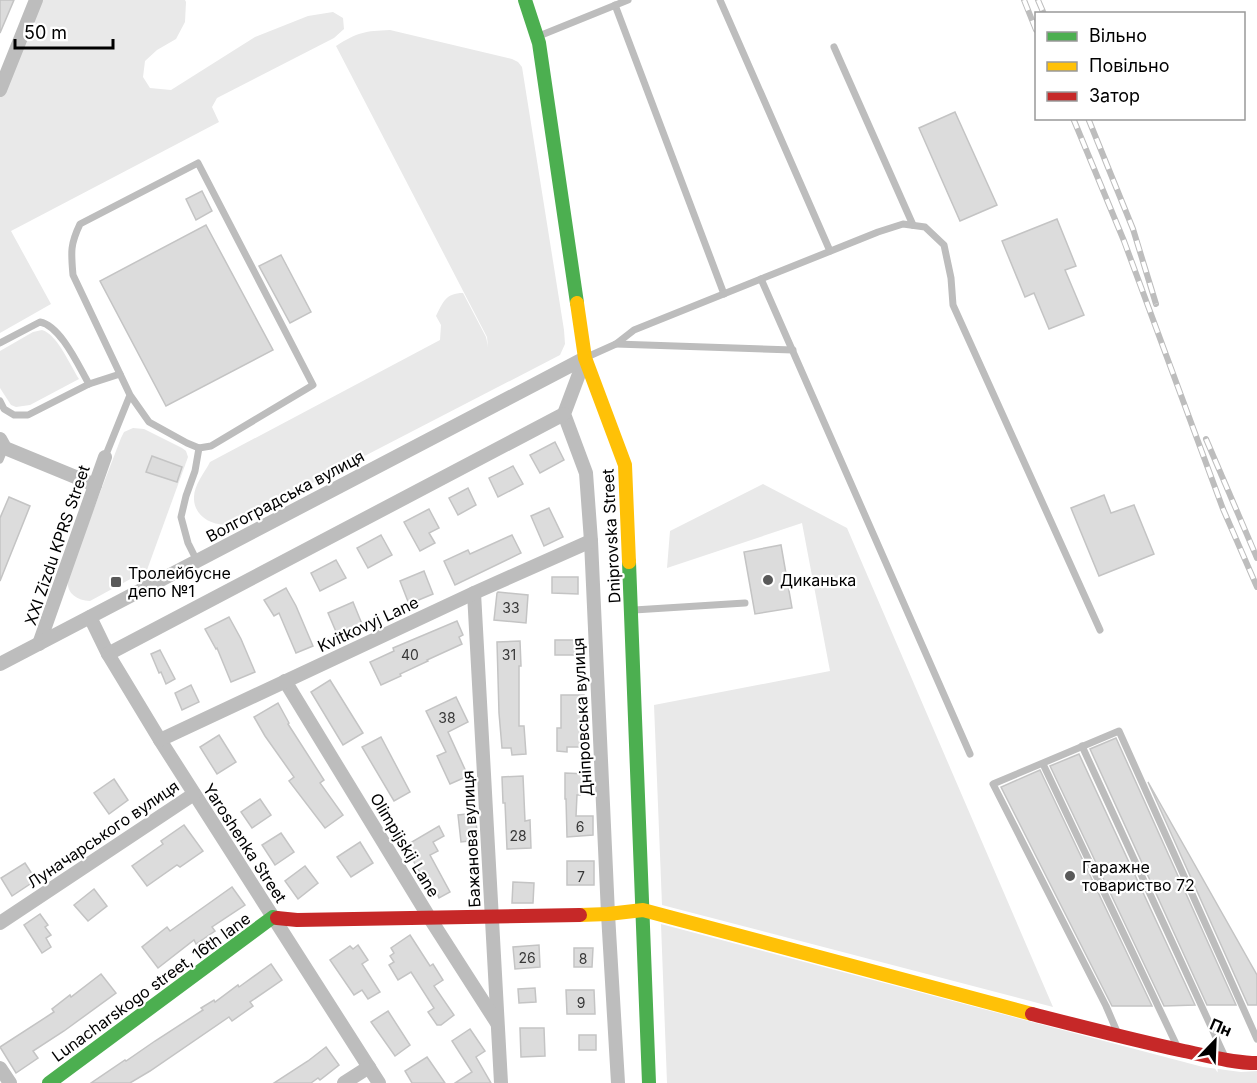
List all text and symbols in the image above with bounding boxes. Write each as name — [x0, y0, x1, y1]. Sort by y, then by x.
scale bar — [15, 12, 112, 50]
legend — [1035, 12, 1245, 120]
text: 50 m — [24, 22, 67, 43]
text: Вільно — [1089, 25, 1147, 46]
text: Повільно — [1089, 55, 1170, 76]
text: Затор — [1089, 85, 1140, 106]
street label: Волгоградська вулиця — [202, 446, 368, 546]
street label: XXI Zizdu KPRS Street — [20, 462, 94, 628]
street label: Dniprovska Street — [597, 468, 625, 604]
place label: Тролейбусне депо №1 — [128, 563, 231, 601]
place label: Диканька — [780, 570, 856, 590]
marker: Диканька — [761, 573, 775, 587]
marker: Тролейбусне депо №1 — [109, 575, 123, 589]
street label: Kvitkovyj Lane — [314, 592, 422, 656]
house number: 33 — [502, 599, 520, 616]
street label: Дніпровська вулиця — [568, 637, 596, 797]
house number: 40 — [401, 646, 419, 663]
house number: 31 — [502, 646, 516, 663]
house number: 38 — [438, 709, 456, 726]
street label: Бажанова вулиця — [457, 770, 485, 908]
street label: Луначарського вулиця — [23, 776, 183, 892]
street label: Yaroshenka Street — [199, 780, 291, 906]
street label: Olimpijskij Lane — [366, 789, 444, 901]
house number: 6 — [576, 818, 584, 835]
house number: 28 — [509, 827, 527, 844]
place label: Гаражне товариство 72 — [1082, 857, 1195, 895]
house number: 7 — [577, 868, 585, 885]
marker: Гаражне товариство 72 — [1063, 869, 1077, 883]
street label: Lunacharskogo street, 16th lane — [48, 908, 254, 1066]
house number: 26 — [518, 949, 536, 966]
house number: 8 — [579, 950, 587, 967]
house number: 9 — [577, 994, 585, 1011]
north arrow — [1185, 1011, 1245, 1071]
text: Пн — [1207, 1014, 1235, 1041]

